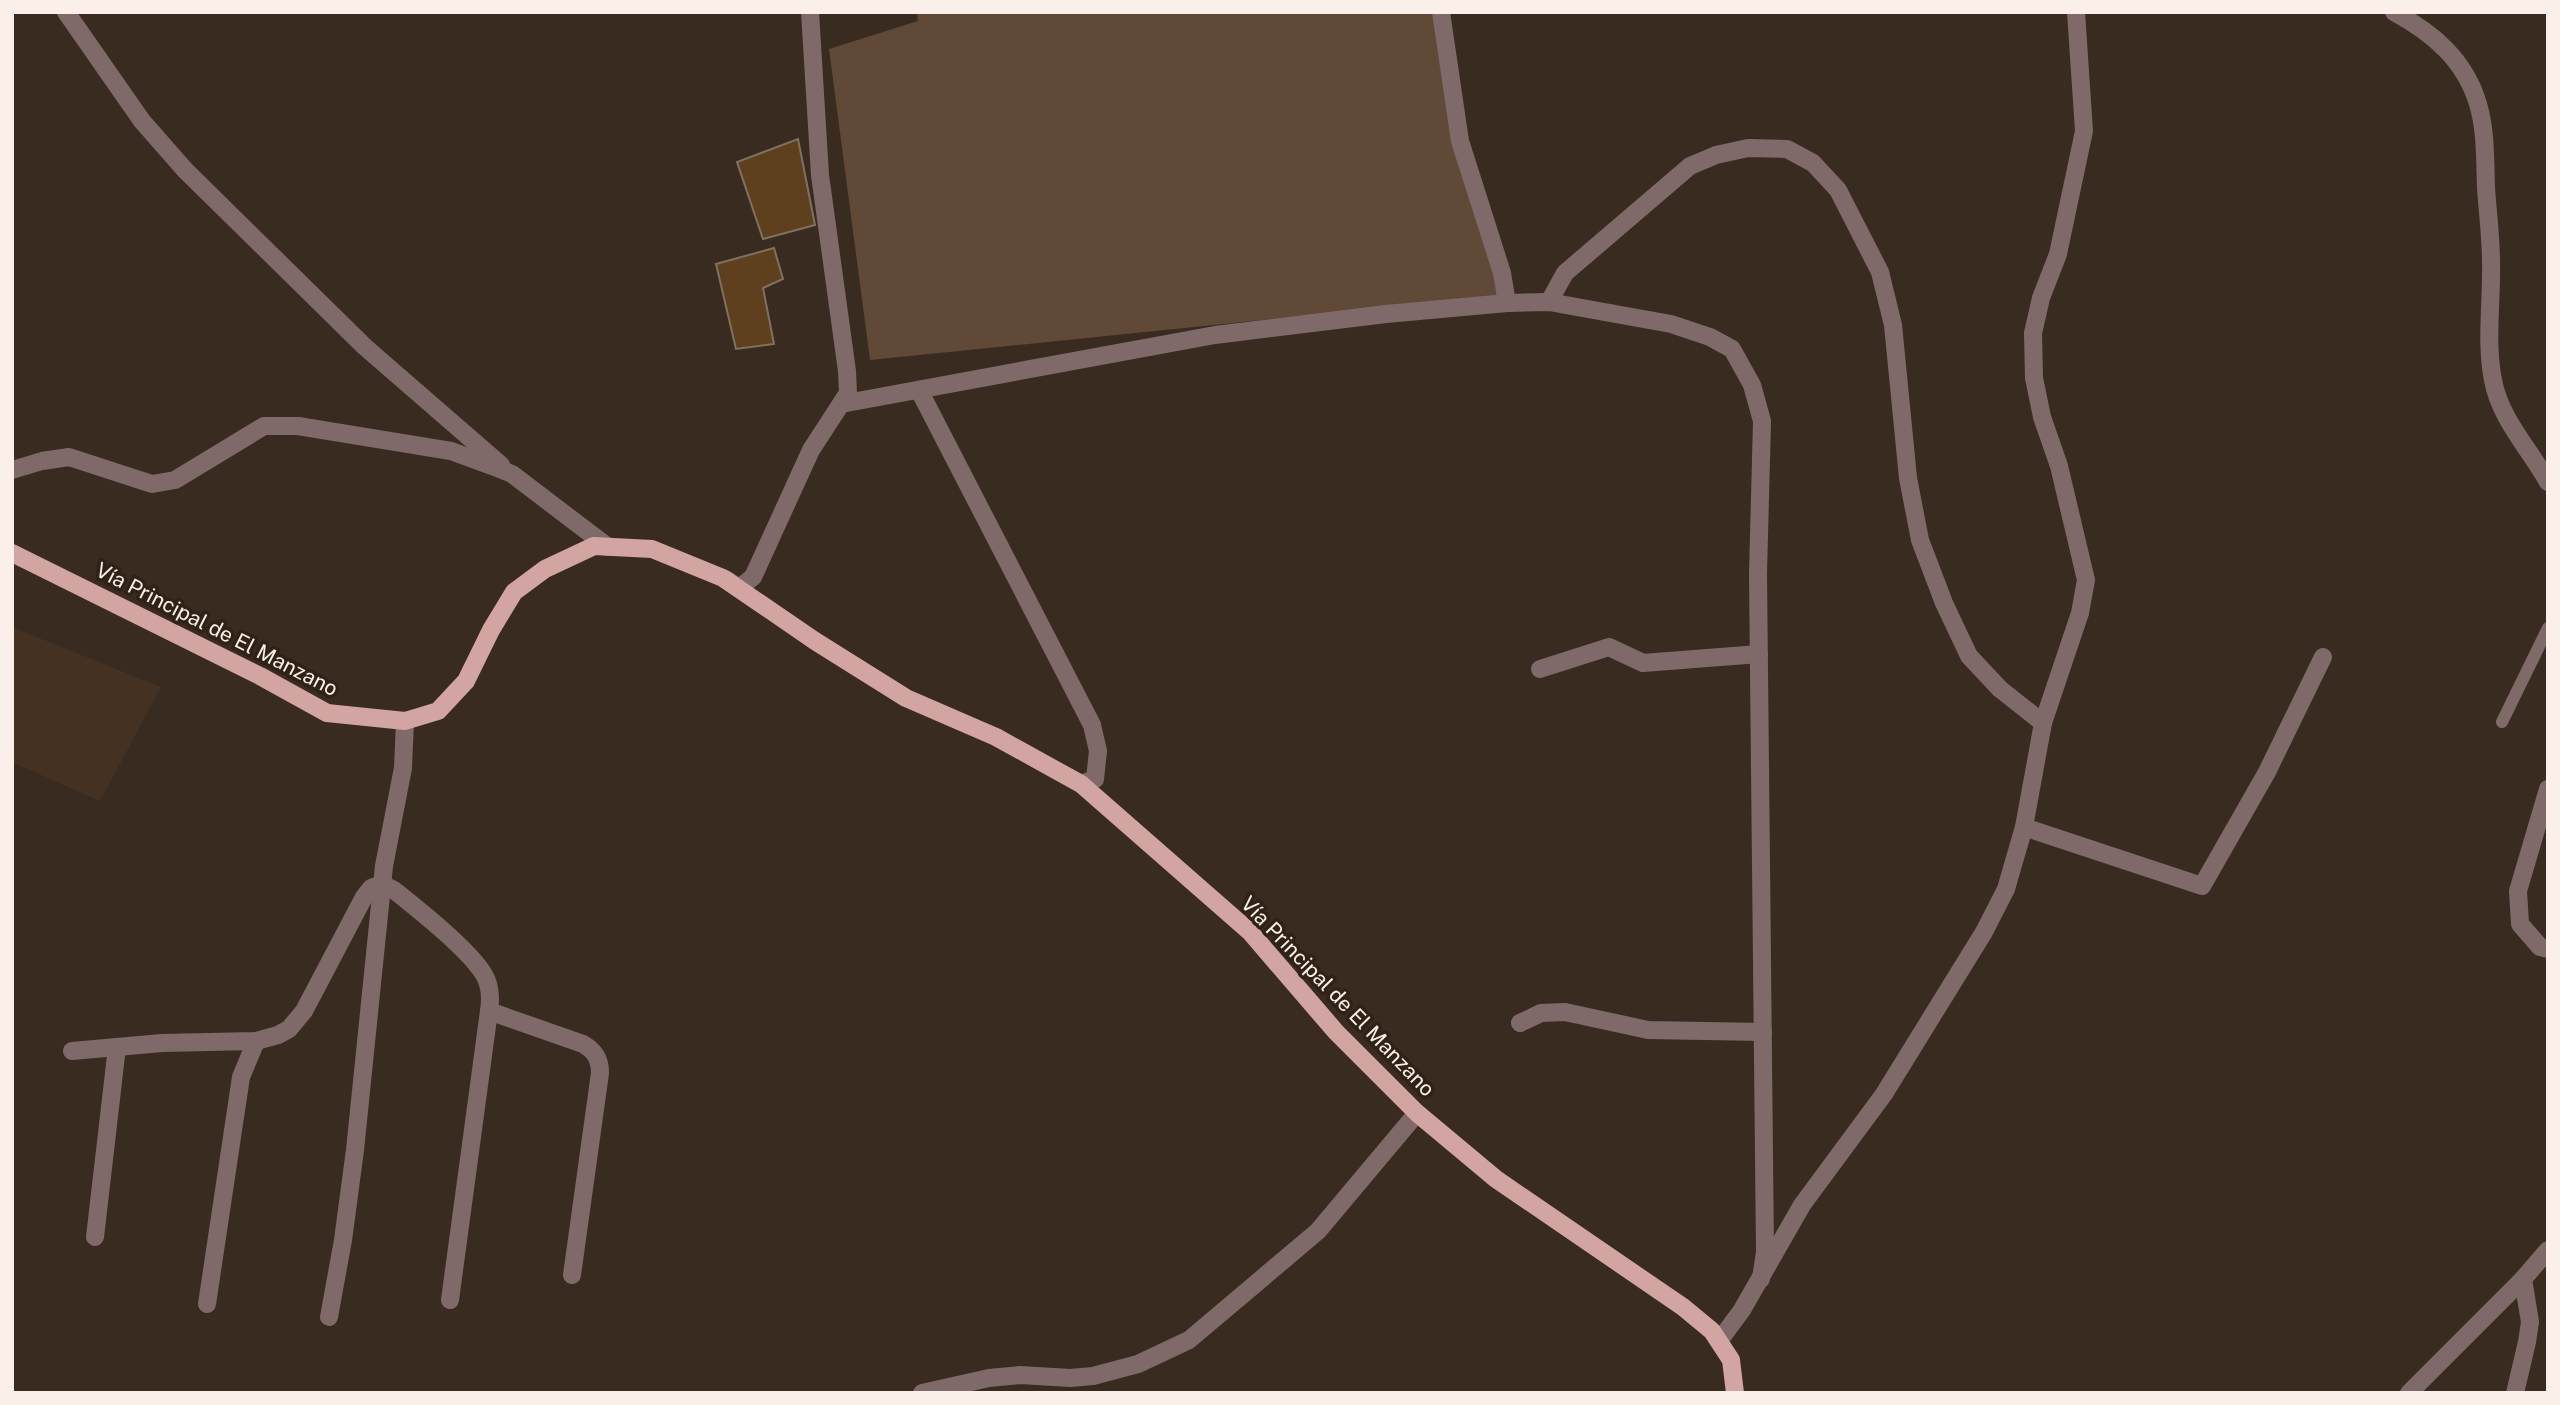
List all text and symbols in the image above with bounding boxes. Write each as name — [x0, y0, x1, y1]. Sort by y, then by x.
street label: Vía Principal de El Manzano — [92, 557, 342, 701]
street label: Vía Principal de El Manzano — [1236, 891, 1440, 1101]

